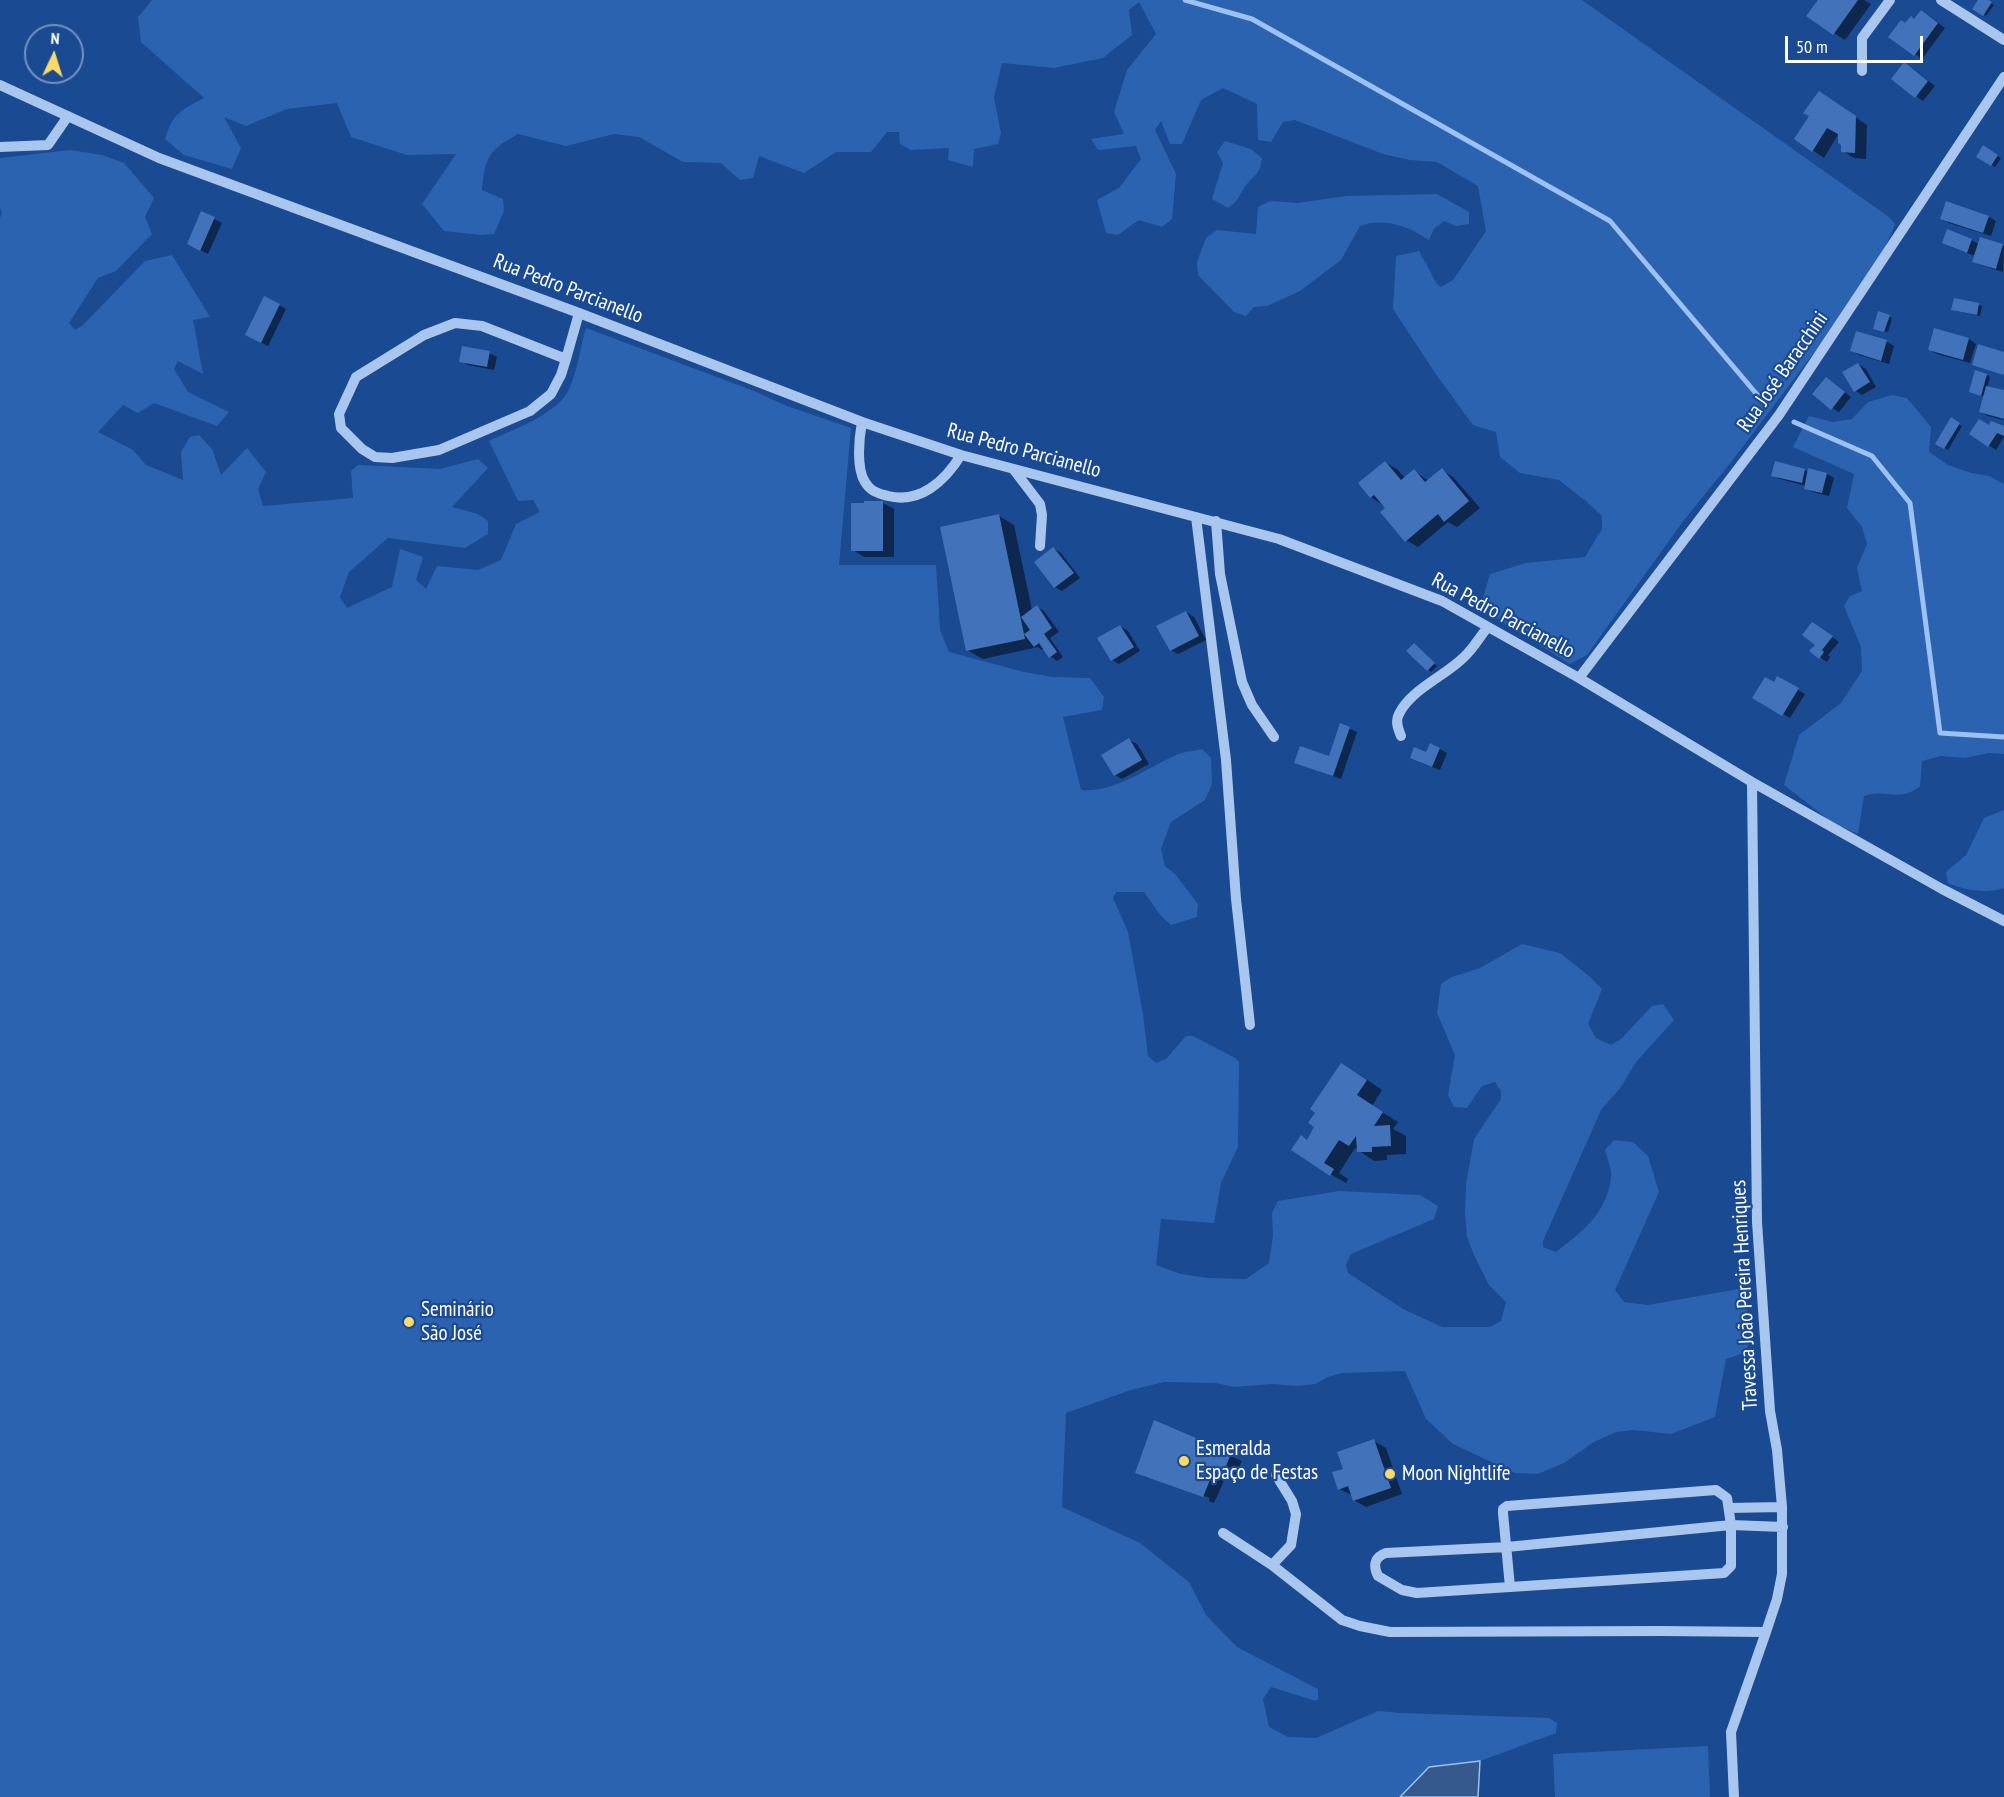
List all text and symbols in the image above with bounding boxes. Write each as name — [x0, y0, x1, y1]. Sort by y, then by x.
north arrow — [24, 24, 84, 84]
scale bar — [1788, 24, 1926, 62]
text: N — [50, 28, 60, 48]
text: 50 m — [1796, 35, 1828, 58]
street label: Rua Pedro Parcianello — [490, 249, 646, 329]
street label: Rua José Baracchini — [1732, 307, 1834, 437]
street label: Rua Pedro Parcianello — [944, 418, 1104, 484]
street label: Rua Pedro Parcianello — [1427, 568, 1579, 664]
street label: Travessa João Pereira Henriques — [1726, 1179, 1764, 1411]
place label: Seminário São José — [421, 1297, 494, 1347]
marker: Seminário São José — [402, 1315, 416, 1329]
place label: Esmeralda Espaço de Festas — [1196, 1436, 1318, 1486]
marker: Esmeralda Espaço de Festas — [1177, 1454, 1191, 1468]
place label: Moon Nightlife — [1402, 1461, 1510, 1487]
marker: Moon Nightlife — [1383, 1467, 1397, 1481]

